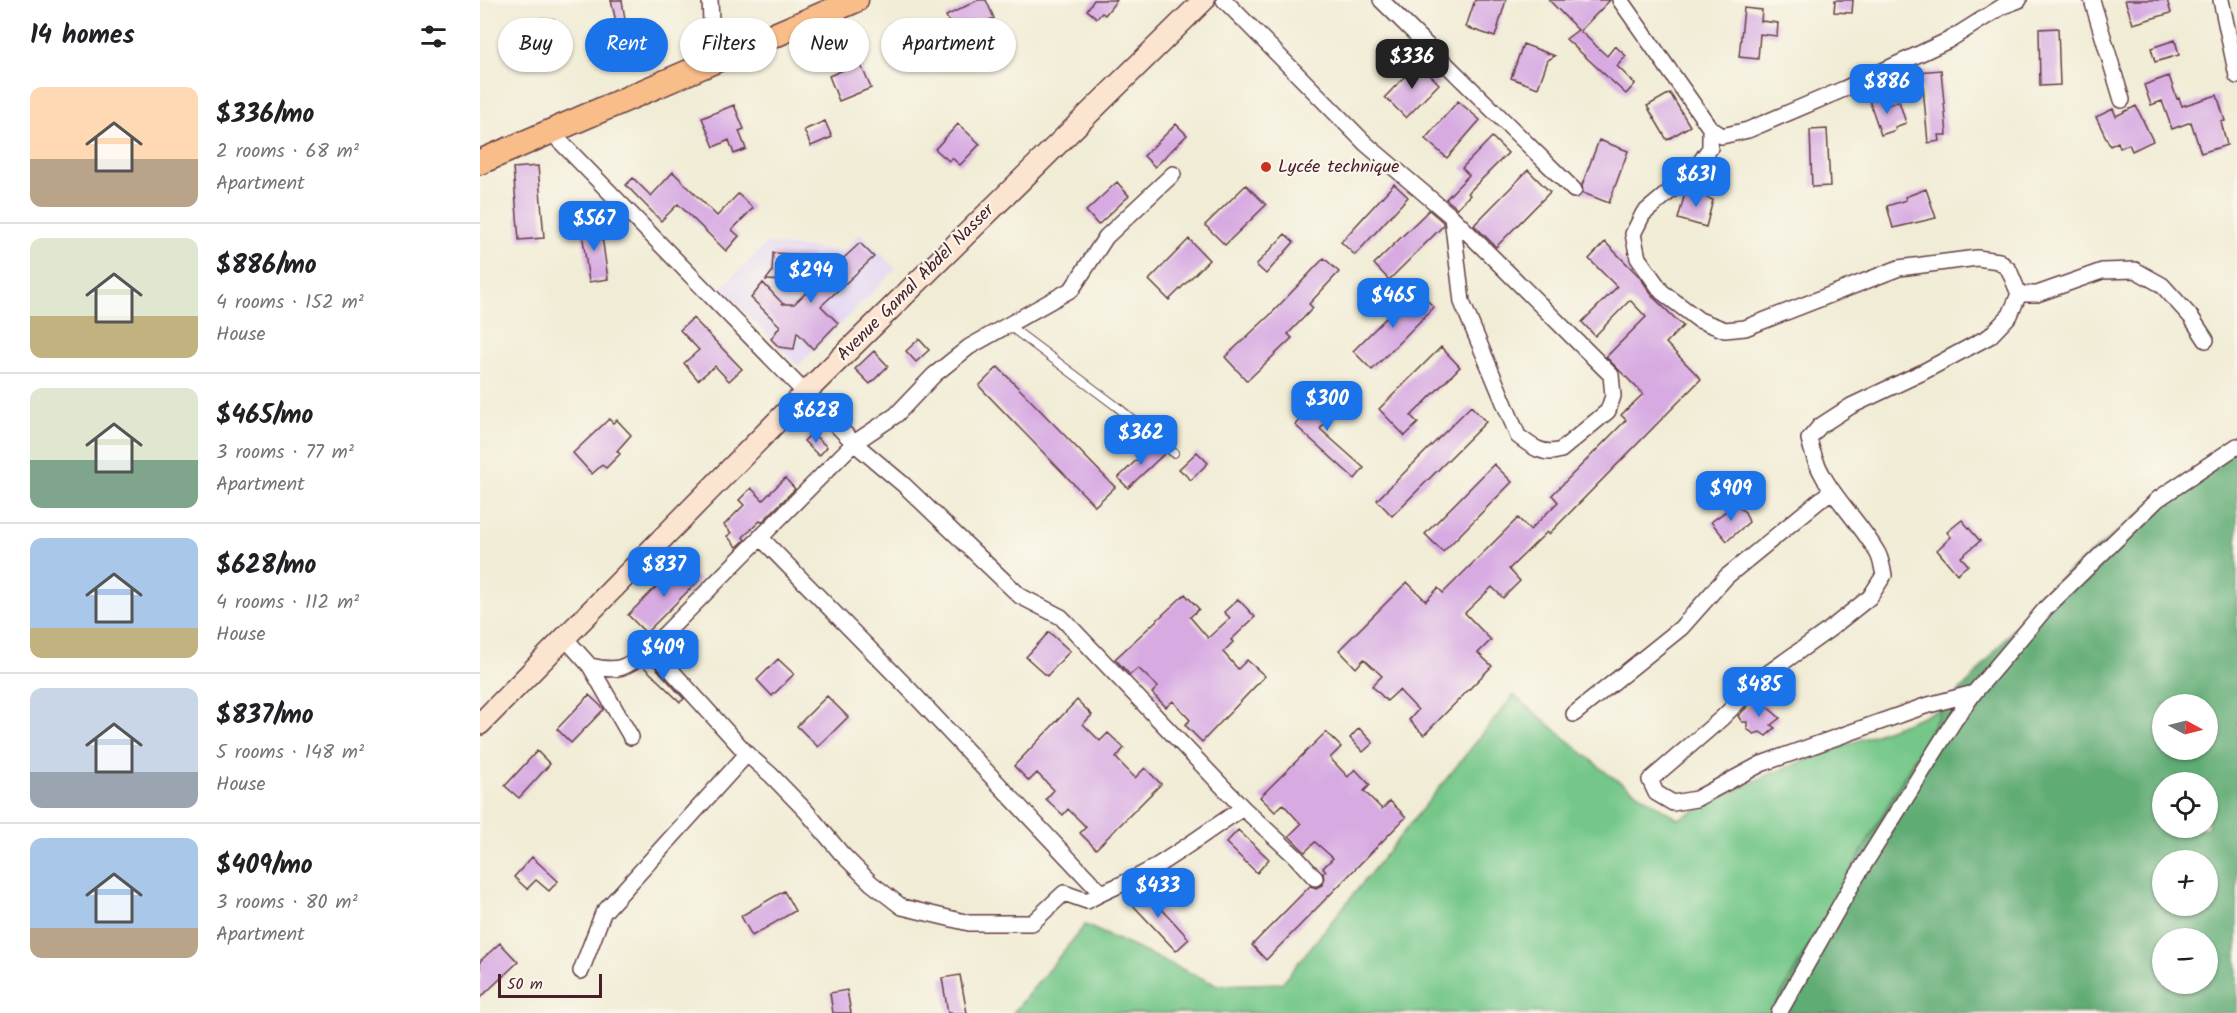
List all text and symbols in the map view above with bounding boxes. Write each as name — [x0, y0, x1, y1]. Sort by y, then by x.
text: 14 homes — [30, 15, 135, 57]
chip: Buy — [498, 18, 573, 72]
chip: Rent — [585, 18, 668, 72]
chip: Filters — [680, 18, 777, 72]
chip: New — [789, 18, 869, 72]
chip: Apartment — [881, 18, 1016, 72]
icon: filters — [417, 20, 450, 53]
pin: $336 — [1376, 39, 1448, 90]
text: $336 — [1390, 42, 1434, 74]
pin: $886 — [1851, 64, 1923, 115]
text: $886 — [1864, 67, 1910, 99]
text: $336/mo — [216, 94, 314, 136]
icon: home — [78, 111, 150, 183]
text: 2 rooms · 68 m² — [216, 136, 359, 168]
place label: Lycée technique — [1278, 153, 1399, 182]
pin: $631 — [1660, 157, 1732, 208]
marker: Lycée technique — [1259, 160, 1273, 174]
text: $631 — [1676, 160, 1716, 192]
text: Apartment — [216, 168, 305, 200]
street label: Avenue Gamal Abdel Nasser — [830, 197, 1002, 369]
pin: $567 — [558, 201, 630, 252]
text: $567 — [573, 204, 615, 236]
text: $886/mo — [216, 245, 317, 287]
pin: $294 — [775, 253, 847, 304]
text: $294 — [789, 256, 833, 288]
icon: home — [78, 262, 150, 334]
pin: $465 — [1357, 278, 1429, 329]
text: $465 — [1371, 281, 1415, 313]
text: 4 rooms · 152 m² — [216, 287, 364, 319]
text: House — [216, 319, 266, 351]
pin: $300 — [1291, 381, 1363, 432]
text: $300 — [1305, 384, 1349, 416]
pin: $628 — [780, 393, 852, 444]
text: $465/mo — [216, 395, 313, 437]
text: $628 — [793, 396, 839, 428]
icon: home — [78, 412, 150, 484]
pin: $362 — [1105, 415, 1177, 466]
text: $362 — [1118, 418, 1164, 450]
text: 3 rooms · 77 m² — [216, 437, 354, 469]
text: Apartment — [216, 469, 305, 501]
pin: $909 — [1695, 471, 1767, 522]
text: $909 — [1710, 474, 1752, 506]
text: $628/mo — [216, 545, 316, 587]
pin: $837 — [628, 547, 700, 598]
text: $837 — [642, 550, 686, 582]
icon: home — [78, 562, 150, 634]
text: 4 rooms · 112 m² — [216, 587, 359, 619]
text: House — [216, 619, 266, 651]
pin: $409 — [627, 630, 699, 681]
text: $409 — [641, 633, 685, 665]
pin: $485 — [1723, 667, 1795, 718]
text: $485 — [1737, 670, 1781, 702]
north arrow — [2152, 694, 2218, 760]
map controls — [2152, 694, 2218, 994]
text: $837/mo — [216, 695, 314, 737]
icon: home — [78, 712, 150, 784]
text: 5 rooms · 148 m² — [216, 737, 364, 769]
text: House — [216, 769, 266, 801]
button: locate — [2152, 772, 2218, 838]
text: $409/mo — [216, 845, 313, 887]
button: + — [2152, 850, 2218, 916]
icon: home — [78, 862, 150, 934]
pin: $433 — [1122, 868, 1194, 919]
text: $433 — [1136, 871, 1180, 903]
text: 3 rooms · 80 m² — [216, 887, 358, 919]
text: Apartment — [216, 919, 305, 951]
button: − — [2152, 928, 2218, 994]
scale bar — [498, 971, 602, 998]
text: 50 m — [507, 972, 543, 997]

